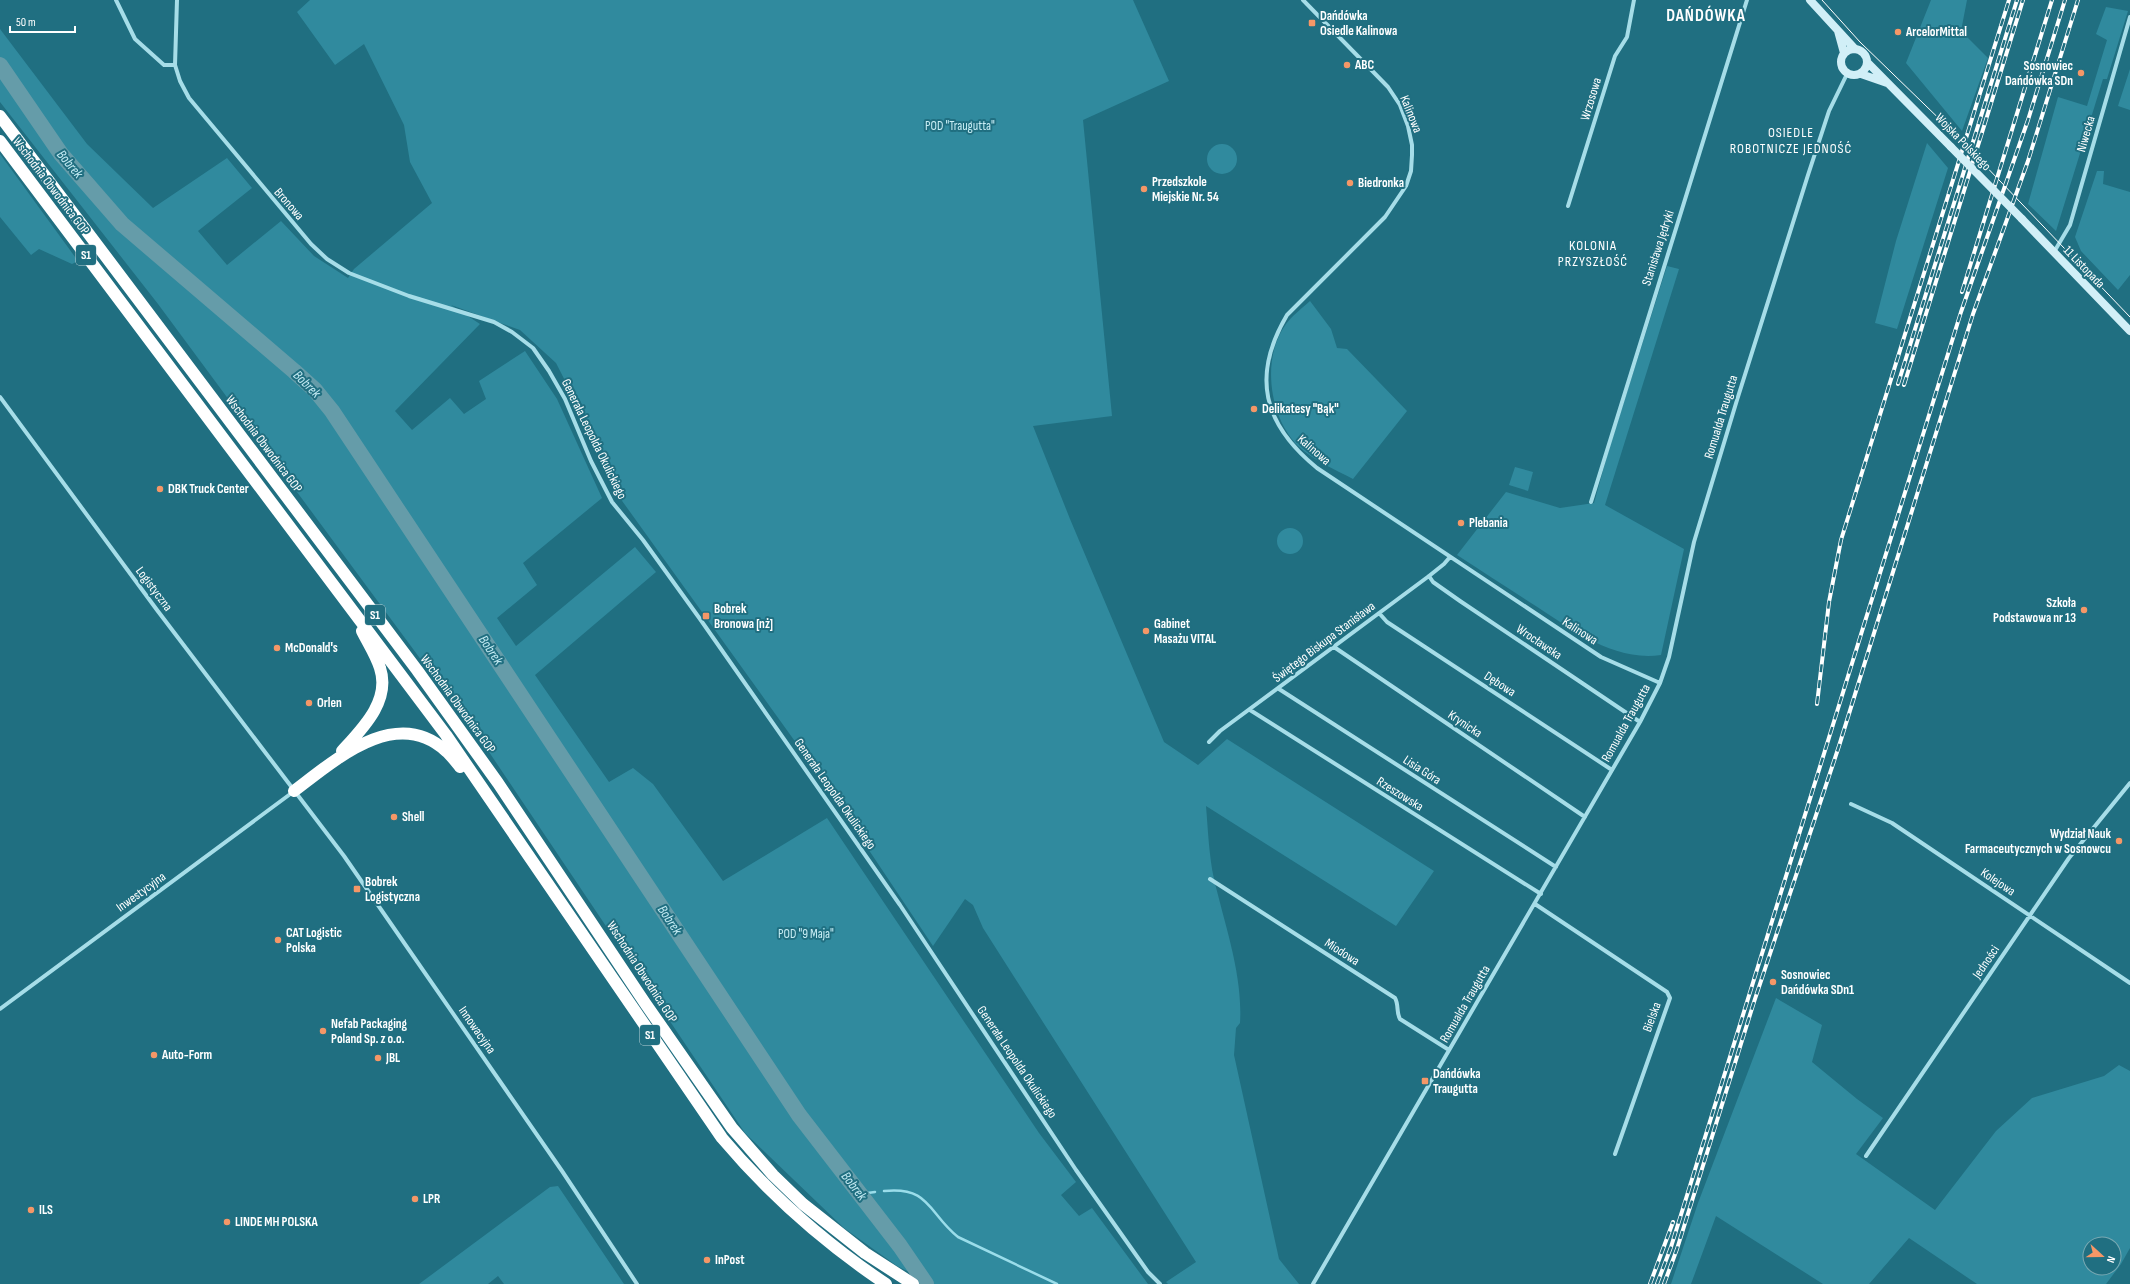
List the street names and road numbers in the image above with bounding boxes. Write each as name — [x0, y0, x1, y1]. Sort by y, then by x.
street label: Wrzosowa — [1577, 76, 1605, 122]
street label: Kalinowa — [1396, 93, 1426, 135]
street label: Wojska Polskiego — [1932, 110, 1994, 174]
street label: Niwecka — [2073, 114, 2099, 154]
street label: Wschodnia Obwodnica GOP — [9, 134, 93, 238]
street label: Bronowa — [271, 185, 307, 223]
street label: Stanisława Jędryki — [1638, 208, 1678, 288]
street label: 11 Listopada — [2060, 242, 2108, 292]
road number: S1 — [76, 245, 96, 265]
street label: Romualda Traugutta — [1701, 373, 1741, 461]
street label: Generała Leopolda Okulickiego — [558, 376, 630, 502]
street label: Wschodnia Obwodnica GOP — [222, 392, 306, 496]
street label: Kalinowa — [1294, 431, 1334, 469]
street label: Logistyczna — [132, 564, 176, 614]
street label: Świętego Biskupa Stanisława — [1269, 598, 1379, 686]
road number: S1 — [365, 605, 385, 625]
street label: Kalinowa — [1559, 614, 1601, 648]
street label: Wrocławska — [1513, 621, 1565, 663]
street label: Wschodnia Obwodnica GOP — [417, 652, 499, 757]
street label: Dębowa — [1481, 668, 1519, 700]
street label: Romualda Traugutta — [1598, 681, 1654, 765]
street label: Krynicka — [1445, 707, 1485, 741]
street label: Generała Leopolda Okulickiego — [791, 735, 879, 853]
street label: Lisia Góra — [1400, 752, 1444, 788]
street label: Rzeszowska — [1374, 773, 1426, 815]
street label: Kolejowa — [1978, 865, 2018, 899]
street label: Inwestycyjna — [113, 869, 169, 915]
street label: Wschodnia Obwodnica GOP — [603, 918, 681, 1026]
street label: Miodowa — [1322, 935, 1362, 969]
street label: Jedności — [1969, 942, 2003, 982]
street label: Romualda Traugutta — [1436, 962, 1494, 1046]
street label: Bielska — [1639, 1000, 1665, 1034]
street label: Innowacyjna — [455, 1003, 499, 1057]
street label: Generała Leopolda Okulickiego — [974, 1003, 1060, 1121]
road number: S1 — [640, 1025, 660, 1045]

